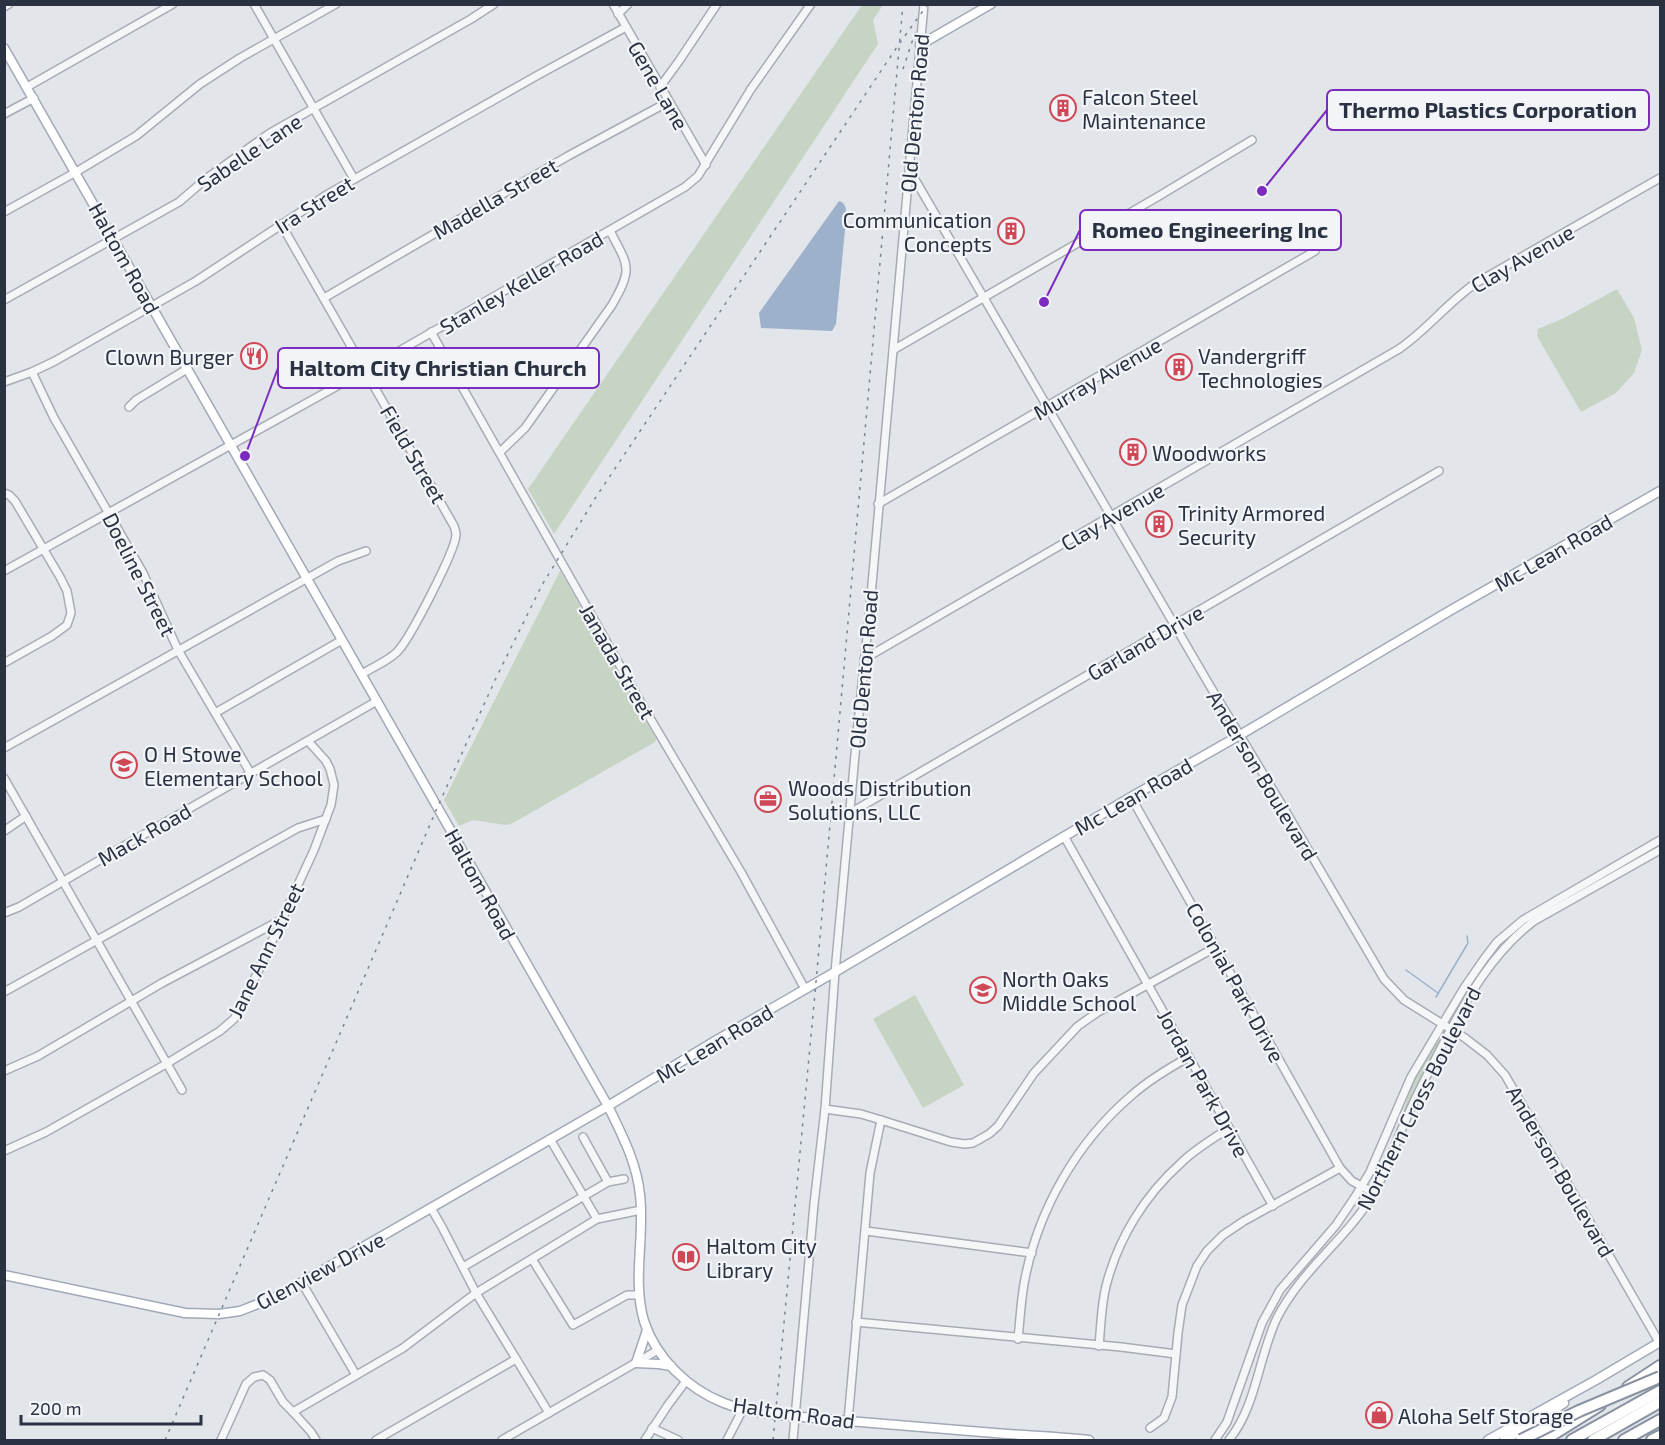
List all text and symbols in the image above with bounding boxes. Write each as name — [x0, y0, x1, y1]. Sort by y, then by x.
street label: Old Denton Road — [895, 32, 933, 194]
street label: Gene Lane — [624, 36, 694, 134]
place label: Falcon Steel Maintenance — [1082, 84, 1206, 133]
callout: Thermo Plastics Corporation — [1327, 90, 1649, 130]
building icon: Falcon Steel Maintenance — [1048, 93, 1078, 123]
text: Thermo Plastics Corporation — [1339, 96, 1637, 122]
street label: Sabelle Lane — [192, 108, 306, 196]
street label: Madella Street — [428, 152, 562, 244]
street label: Ira Street — [270, 170, 358, 238]
street label: Haltom Road — [84, 198, 166, 318]
place label: Communication Concepts — [843, 207, 992, 256]
callout: Romeo Engineering Inc — [1080, 210, 1341, 250]
building icon: Communication Concepts — [996, 216, 1026, 246]
text: Romeo Engineering Inc — [1092, 216, 1328, 242]
street label: Clay Avenue — [1466, 218, 1578, 298]
street label: Stanley Keller Road — [435, 225, 607, 339]
street label: Murray Avenue — [1028, 331, 1166, 425]
restaurant icon: Clown Burger — [239, 341, 269, 371]
place label: Vandergriff Technologies — [1198, 343, 1323, 392]
place label: Clown Burger — [105, 344, 235, 369]
callout: Haltom City Christian Church — [278, 348, 599, 388]
building icon: Vandergriff Technologies — [1164, 352, 1194, 382]
text: Haltom City Christian Church — [289, 354, 587, 381]
street label: Field Street — [376, 400, 452, 508]
building icon: Woodworks — [1118, 437, 1148, 467]
place label: Woodworks — [1152, 440, 1266, 465]
street label: Clay Avenue — [1056, 476, 1168, 556]
place label: Trinity Armored Security — [1178, 500, 1325, 549]
street label: Doeline Street — [98, 508, 182, 640]
street label: Mc Lean Road — [1490, 508, 1616, 596]
building icon: Trinity Armored Security — [1144, 509, 1174, 539]
street label: Old Denton Road — [844, 588, 882, 750]
street label: Janada Street — [575, 599, 661, 723]
street label: Garland Drive — [1083, 599, 1207, 685]
street label: Anderson Boulevard — [1202, 686, 1324, 864]
place label: O H Stowe Elementary School — [144, 741, 324, 790]
school or university icon: O H Stowe Elementary School — [109, 750, 139, 780]
street label: Mc Lean Road — [1070, 752, 1196, 840]
place label: Woods Distribution Solutions, LLC — [788, 775, 972, 824]
office icon: Woods Distribution Solutions, LLC — [753, 784, 783, 814]
street label: Mack Road — [93, 797, 195, 871]
street label: Haltom Road — [440, 824, 522, 944]
street label: Jane Ann Street — [222, 879, 308, 1021]
street label: Colonial Park Drive — [1182, 898, 1290, 1066]
place label: North Oaks Middle School — [1002, 966, 1137, 1015]
school or university icon: North Oaks Middle School — [968, 975, 998, 1005]
street label: Northern Cross Boulevard — [1351, 982, 1485, 1214]
street label: Mc Lean Road — [651, 998, 777, 1088]
street label: Jordan Park Drive — [1153, 1005, 1255, 1161]
street label: Anderson Boulevard — [1502, 1081, 1620, 1261]
street label: Glenview Drive — [251, 1226, 389, 1314]
place label: Haltom City Library — [706, 1233, 817, 1282]
library icon: Haltom City Library — [671, 1242, 701, 1272]
scale bar — [21, 1388, 201, 1426]
street label: Haltom Road — [731, 1391, 857, 1433]
text: 200 m — [30, 1397, 82, 1419]
shop icon: Aloha Self Storage — [1364, 1400, 1394, 1430]
place label: Aloha Self Storage — [1398, 1403, 1574, 1428]

